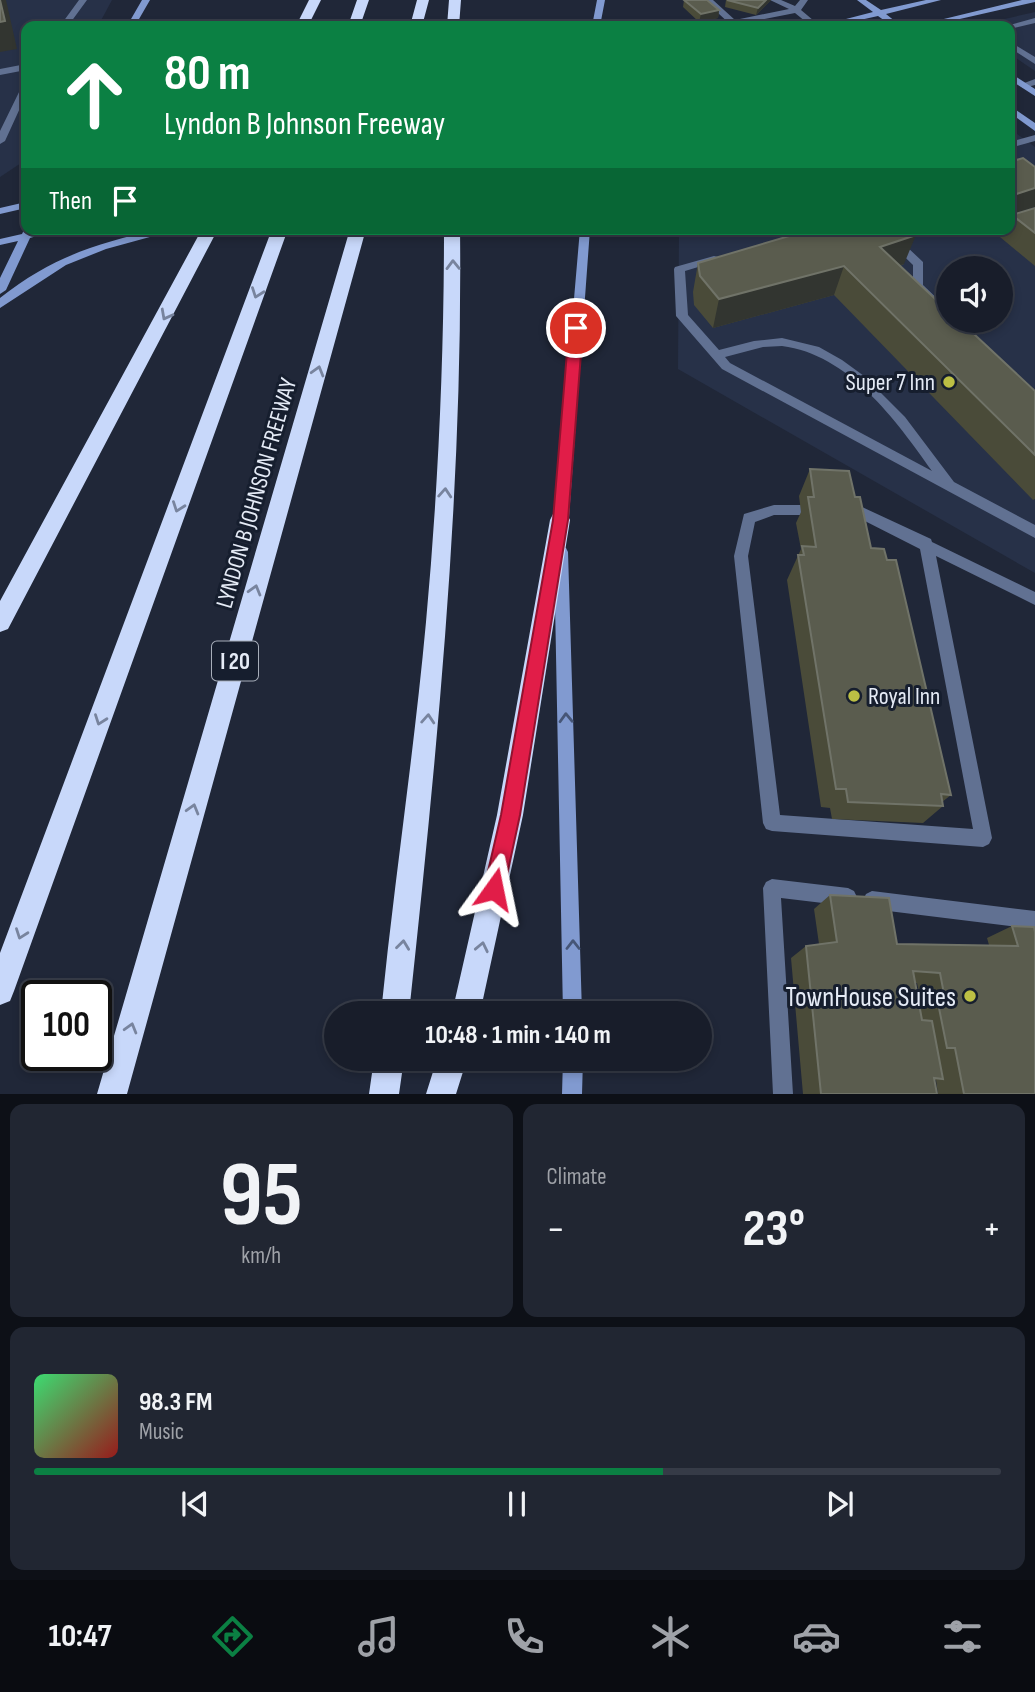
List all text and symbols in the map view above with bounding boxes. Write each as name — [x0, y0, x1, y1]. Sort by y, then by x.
text: 80 m — [164, 45, 251, 104]
icon: ahead — [49, 49, 140, 140]
text: Lyndon B Johnson Freeway — [164, 105, 445, 144]
icon: arrive — [106, 182, 144, 220]
text: Then — [49, 186, 92, 217]
map controls — [936, 256, 1013, 333]
button: sound — [936, 256, 1013, 333]
one-way arrow — [445, 259, 461, 270]
one-way arrow — [251, 287, 265, 299]
pin — [546, 298, 606, 358]
one-way arrow — [161, 308, 174, 320]
icon: arrive — [557, 309, 595, 347]
one-way arrow — [309, 366, 324, 378]
place label: Super 7 Inn — [846, 368, 935, 397]
marker: Super 7 Inn — [941, 374, 957, 390]
street label: LYNDON B JOHNSON FREEWAY — [210, 375, 303, 611]
one-way arrow — [437, 487, 452, 498]
one-way arrow — [172, 500, 186, 512]
one-way arrow — [247, 584, 262, 596]
road number: I 20 — [212, 642, 258, 680]
place label: Royal Inn — [868, 682, 940, 711]
marker: Royal Inn — [846, 688, 862, 704]
one-way arrow — [559, 712, 574, 723]
one-way arrow — [94, 714, 108, 726]
one-way arrow — [420, 714, 435, 725]
one-way arrow — [185, 803, 199, 815]
position arrow — [457, 852, 531, 926]
one-way arrow — [15, 927, 29, 939]
one-way arrow — [565, 939, 581, 950]
one-way arrow — [395, 940, 410, 951]
one-way arrow — [474, 941, 488, 953]
speed limit sign: 100 — [21, 980, 112, 1071]
place label: TownHouse Suites — [785, 981, 956, 1014]
marker: TownHouse Suites — [962, 988, 978, 1004]
text: 10:48 · 1 min · 140 m — [425, 1020, 611, 1051]
one-way arrow — [123, 1022, 137, 1034]
text: 95 — [220, 1142, 303, 1251]
text: Climate — [547, 1163, 606, 1191]
text: 23° — [743, 1198, 805, 1261]
text: − — [547, 1207, 565, 1252]
text: + — [982, 1207, 1001, 1252]
text: km/h — [241, 1242, 281, 1270]
text: 98.3 FM — [139, 1387, 212, 1418]
text: Music — [139, 1418, 184, 1446]
icon: previous — [176, 1485, 214, 1523]
icon: pause — [498, 1485, 536, 1523]
icon: next — [821, 1485, 859, 1523]
icon: directions — [208, 1612, 257, 1661]
icon: music — [354, 1612, 403, 1661]
icon: phone — [500, 1612, 549, 1661]
icon: climate — [646, 1612, 695, 1661]
icon: car — [792, 1612, 841, 1661]
icon: filters — [938, 1612, 987, 1661]
text: 10:47 — [48, 1617, 111, 1656]

